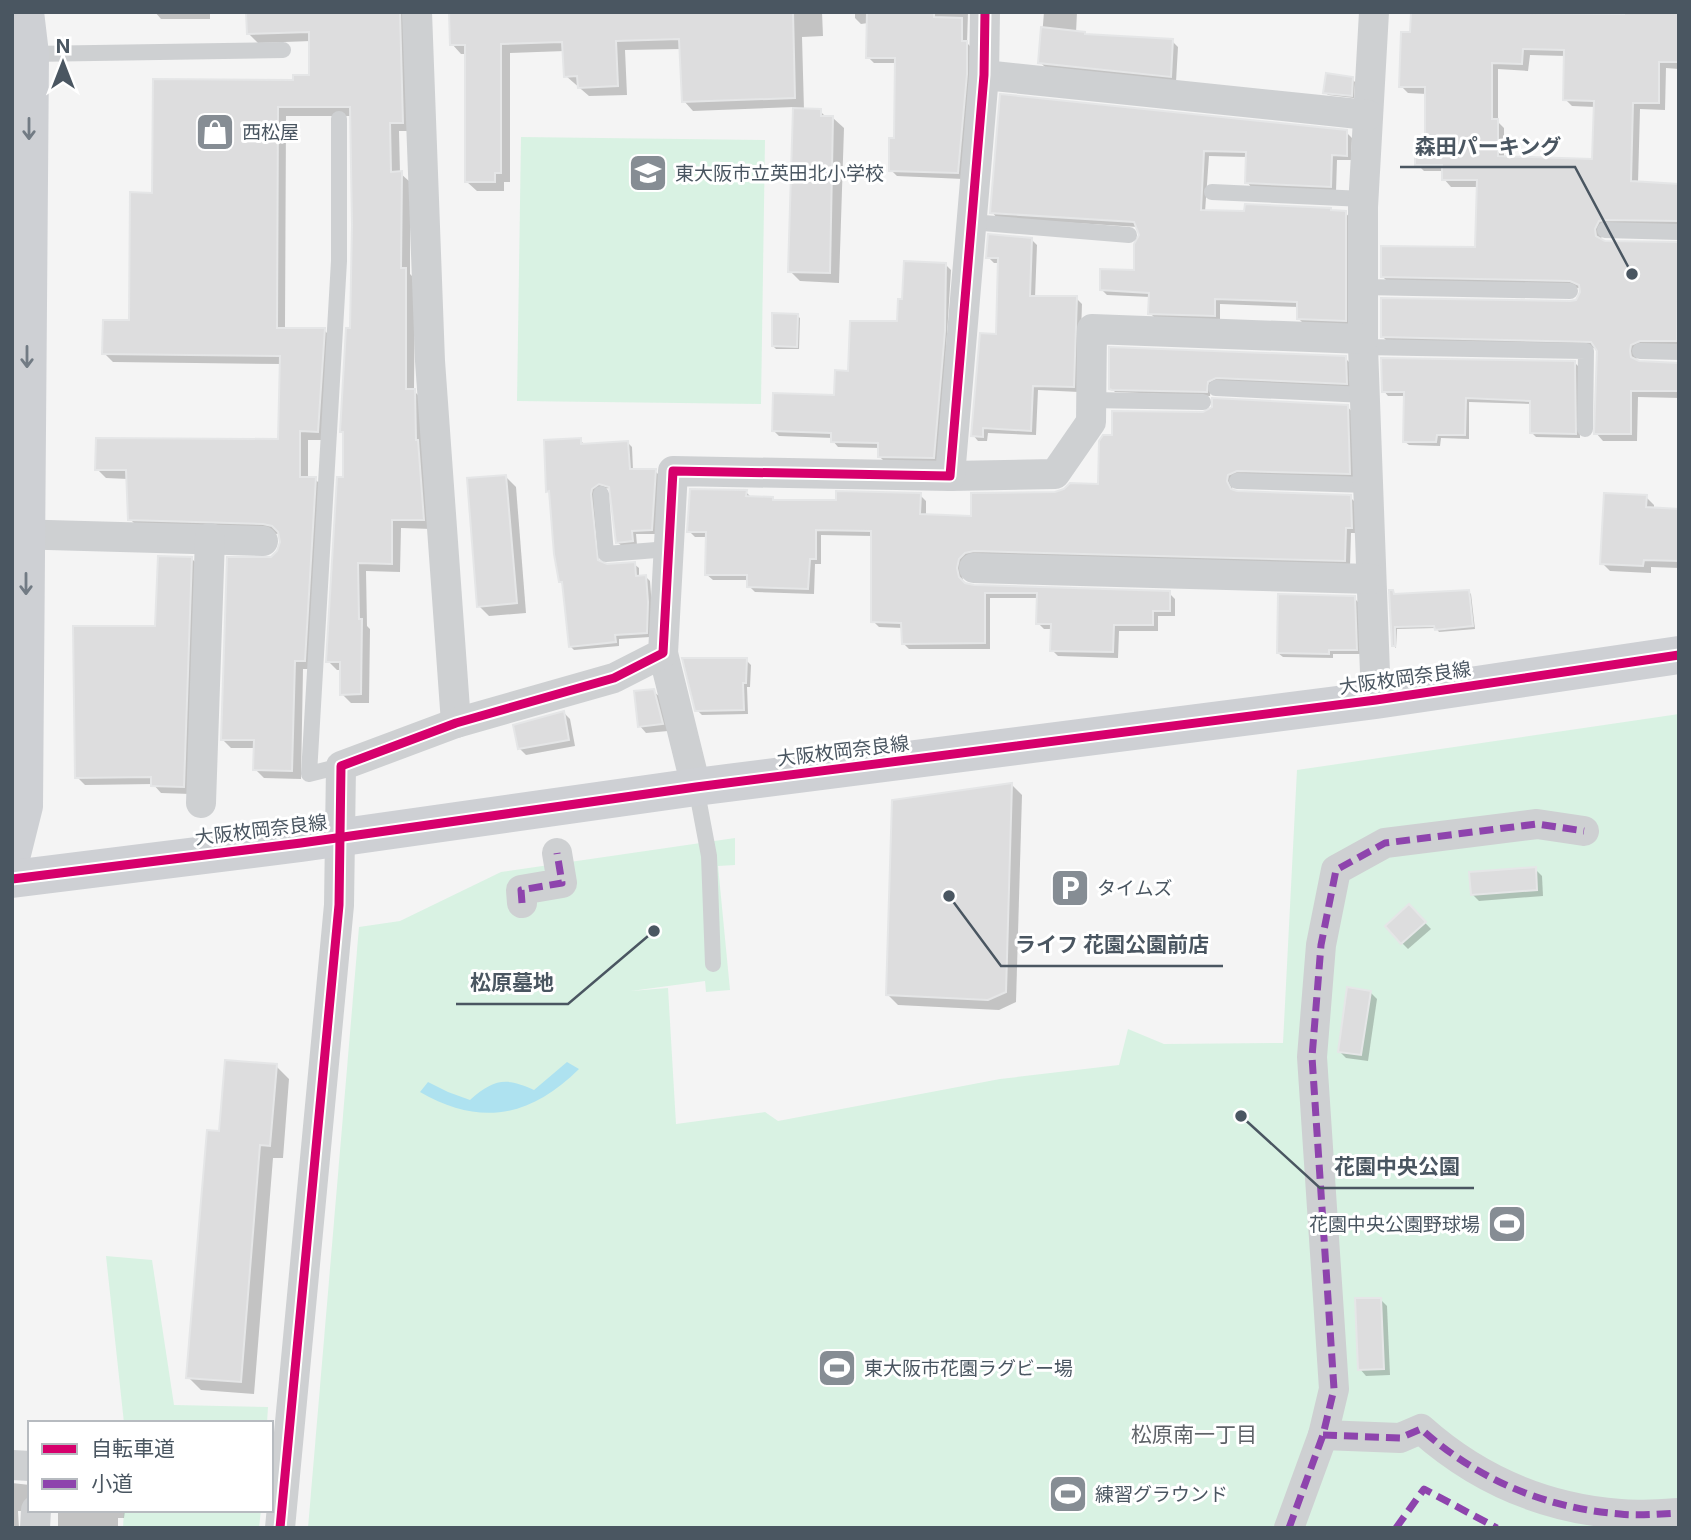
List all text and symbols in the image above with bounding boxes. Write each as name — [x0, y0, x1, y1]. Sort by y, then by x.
north arrow — [28, 28, 98, 98]
text: N — [56, 35, 70, 58]
shop icon: 西松屋 — [194, 111, 236, 153]
one-way arrow — [22, 117, 36, 140]
place label: 西松屋 — [242, 121, 299, 144]
callout: 森田パーキング — [1400, 125, 1575, 167]
text: 森田パーキング — [1415, 134, 1561, 159]
school or university icon: 東大阪市立英田北小学校 — [627, 152, 669, 194]
place label: 東大阪市立英田北小学校 — [675, 162, 884, 185]
one-way arrow — [20, 345, 34, 368]
one-way arrow — [19, 572, 32, 595]
street label: 大阪枚岡奈良線 — [1338, 657, 1472, 699]
street label: 大阪枚岡奈良線 — [776, 731, 910, 771]
street label: 大阪枚岡奈良線 — [194, 810, 328, 850]
parking icon: タイムズ — [1049, 867, 1091, 909]
place label: タイムズ — [1097, 877, 1173, 900]
callout: ライフ 花園公園前店 — [1001, 924, 1223, 966]
text: ライフ 花園公園前店 — [1015, 932, 1209, 957]
callout: 松原墓地 — [456, 962, 568, 1004]
text: 松原墓地 — [470, 970, 554, 995]
callout: 花園中央公園 — [1320, 1146, 1474, 1188]
text: 花園中央公園 — [1334, 1154, 1460, 1179]
sports icon: 花園中央公園野球場 — [1486, 1203, 1528, 1245]
place label: 花園中央公園野球場 — [1309, 1213, 1480, 1236]
sports icon: 東大阪市花園ラグビー場 — [816, 1347, 858, 1389]
place label: 東大阪市花園ラグビー場 — [864, 1357, 1073, 1380]
legend — [28, 1421, 273, 1512]
district label: 松原南一丁目 — [1131, 1422, 1257, 1447]
text: 自転車道 — [91, 1436, 175, 1461]
text: 小道 — [91, 1471, 133, 1496]
sports icon: 練習グラウンド — [1047, 1473, 1089, 1515]
place label: 練習グラウンド — [1095, 1483, 1228, 1506]

